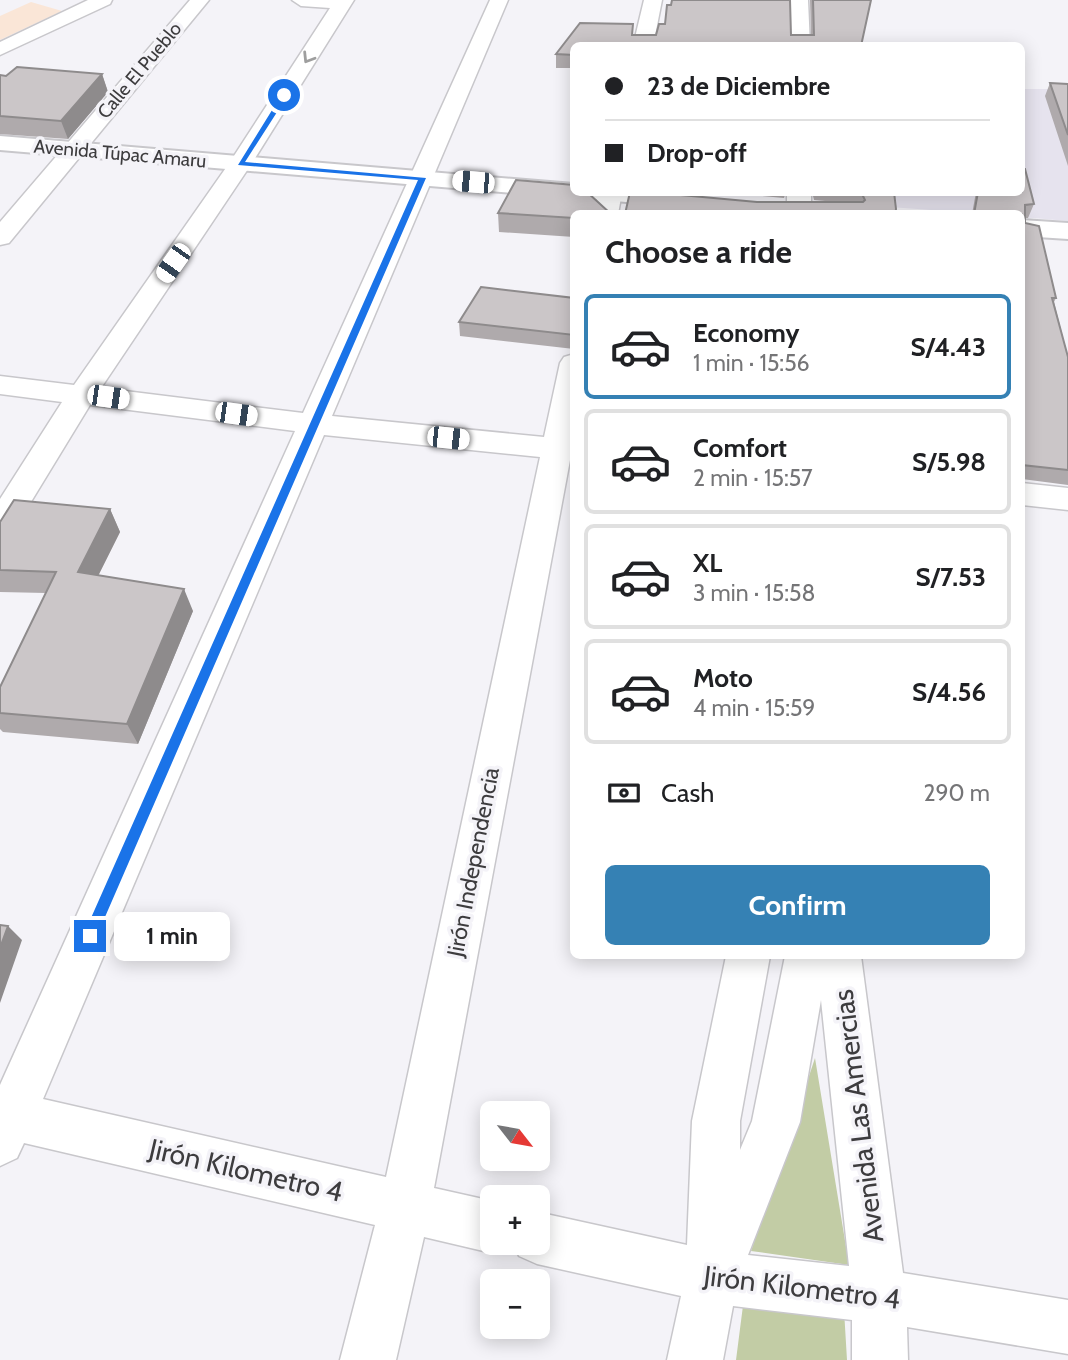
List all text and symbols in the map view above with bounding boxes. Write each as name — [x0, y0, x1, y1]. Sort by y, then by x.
street label: Calle El Pueblo — [92, 17, 186, 123]
one-way arrow — [303, 50, 316, 63]
text: 23 de Diciembre — [647, 70, 830, 102]
route start — [268, 79, 300, 111]
street label: Avenida Túpac Amaru — [33, 135, 207, 172]
text: Drop-off — [647, 137, 747, 169]
car — [452, 170, 495, 194]
text: Choose a ride — [605, 232, 792, 271]
car — [153, 240, 194, 286]
icon: car — [609, 315, 672, 378]
text: Economy — [693, 317, 799, 349]
text: S/4.43 — [910, 331, 986, 363]
text: 1 min · 15:56 — [693, 349, 810, 377]
car — [86, 384, 131, 410]
car — [214, 401, 259, 427]
car — [427, 425, 470, 451]
icon: car — [609, 430, 672, 493]
text: Comfort — [693, 432, 787, 464]
text: S/5.98 — [912, 446, 986, 478]
text: 2 min · 15:57 — [693, 464, 813, 492]
icon: car — [609, 545, 672, 608]
text: XL — [693, 547, 722, 579]
text: S/7.53 — [915, 561, 986, 593]
text: 3 min · 15:58 — [693, 579, 815, 607]
icon: car — [609, 660, 672, 723]
text: Moto — [693, 662, 753, 694]
text: S/4.56 — [912, 676, 986, 708]
text: 4 min · 15:59 — [693, 694, 815, 722]
street label: Jirón Independencia — [441, 765, 505, 960]
icon: cash — [605, 774, 643, 812]
text: Cash — [661, 777, 714, 809]
text: 290 m — [923, 779, 990, 807]
button: Confirm — [605, 865, 990, 945]
callout: 1 min — [114, 912, 230, 960]
route end — [74, 920, 106, 952]
text: 1 min — [146, 922, 198, 950]
street label: Avenida Las Amercias — [826, 988, 890, 1244]
north arrow — [480, 1101, 550, 1171]
map controls — [480, 1101, 550, 1339]
street label: Jirón Kilometro 4 — [145, 1131, 346, 1209]
button: + — [480, 1185, 550, 1255]
street label: Jirón Kilometro 4 — [701, 1258, 902, 1316]
button: − — [480, 1269, 550, 1339]

